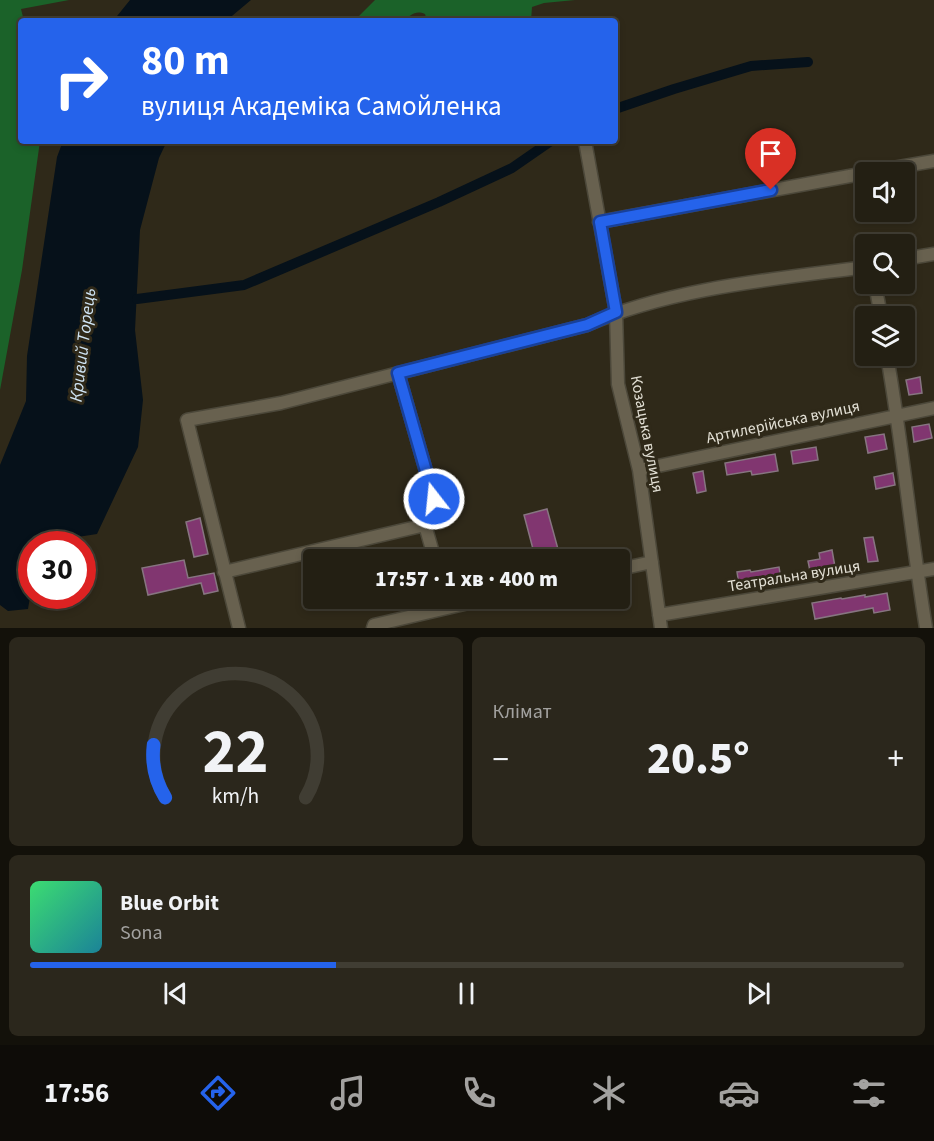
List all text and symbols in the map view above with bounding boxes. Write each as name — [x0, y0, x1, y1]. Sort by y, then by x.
text: 80 m — [141, 31, 230, 91]
icon: right — [42, 42, 120, 120]
text: вулиця Академіка Самойленка — [141, 87, 502, 126]
pin — [745, 128, 796, 190]
icon: arrive — [754, 137, 787, 170]
map controls — [855, 162, 915, 366]
button: sound — [855, 162, 915, 222]
button: search — [855, 234, 915, 294]
water label: Кривий Торець — [64, 287, 102, 403]
button: layers — [855, 306, 915, 366]
street label: Козацька вулиця — [625, 374, 669, 494]
street label: Артилерійська вулиця — [704, 395, 862, 449]
position arrow — [402, 467, 466, 531]
speed limit sign: 30 — [18, 531, 96, 609]
street label: Театральна вулиця — [726, 555, 862, 597]
text: 17:57 · 1 хв · 400 m — [375, 563, 558, 595]
text: Клімат — [493, 698, 552, 726]
text: 22 — [203, 708, 269, 797]
text: 20.5° — [647, 727, 750, 791]
text: − — [493, 736, 509, 783]
text: + — [888, 736, 904, 783]
text: km/h — [212, 782, 260, 813]
text: Blue Orbit — [120, 887, 219, 919]
text: Sona — [120, 919, 163, 947]
icon: previous — [159, 977, 192, 1010]
icon: pause — [450, 977, 483, 1010]
icon: next — [742, 977, 775, 1010]
icon: directions — [197, 1072, 239, 1114]
icon: music — [327, 1072, 369, 1114]
icon: phone — [458, 1072, 500, 1114]
icon: climate — [588, 1072, 630, 1114]
icon: car — [718, 1072, 760, 1114]
icon: filters — [848, 1072, 890, 1114]
text: 17:56 — [44, 1074, 109, 1113]

